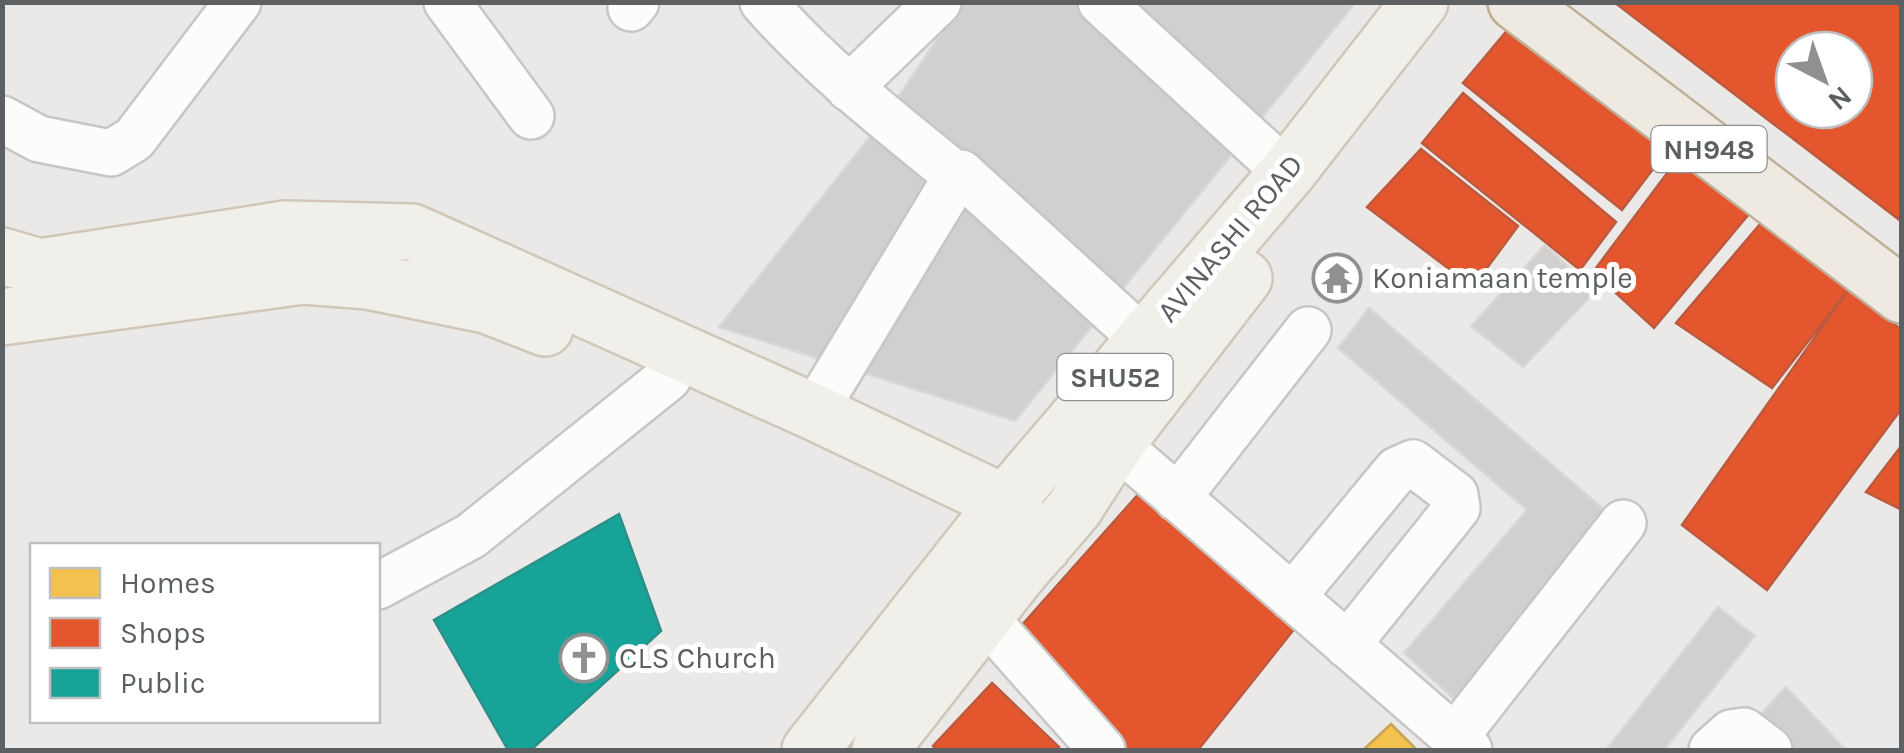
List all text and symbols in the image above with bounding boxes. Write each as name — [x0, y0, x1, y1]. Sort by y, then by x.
north arrow — [1774, 30, 1874, 130]
text: N — [1822, 79, 1858, 118]
road number: NH948 — [1652, 126, 1766, 172]
street label: AVINASHI ROAD — [1149, 147, 1311, 329]
temple icon: Koniamaan temple — [1311, 252, 1363, 304]
place label: Koniamaan temple — [1372, 260, 1633, 296]
road number: SHU52 — [1058, 354, 1172, 400]
legend — [30, 543, 380, 723]
text: Homes — [120, 565, 216, 601]
text: Shops — [120, 615, 206, 651]
church icon: CLS Church — [558, 632, 610, 684]
place label: CLS Church — [619, 640, 776, 676]
text: Public — [120, 665, 205, 701]

